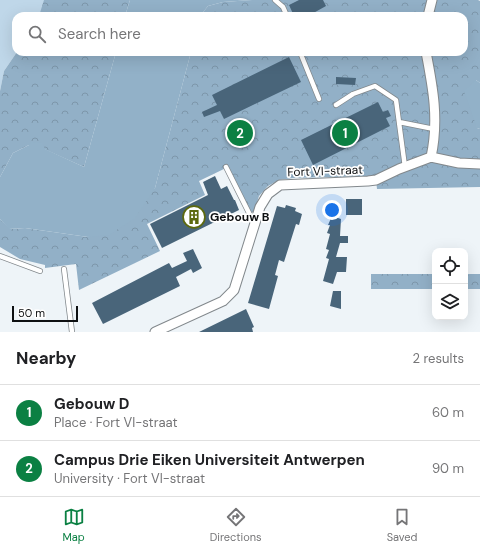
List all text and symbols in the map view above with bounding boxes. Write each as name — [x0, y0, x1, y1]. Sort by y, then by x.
search box — [12, 12, 468, 56]
icon: search — [26, 23, 48, 45]
text: Search here — [58, 24, 141, 44]
pin: 2 — [227, 118, 253, 148]
pin: 1 — [332, 118, 358, 148]
street label: Fort VI-straat — [287, 162, 363, 180]
your location — [322, 200, 342, 220]
building icon: Gebouw B — [181, 204, 207, 230]
place label: Gebouw B — [210, 209, 270, 225]
map controls — [432, 248, 468, 320]
button: locate — [432, 248, 468, 284]
button: layers — [432, 284, 468, 320]
scale bar — [12, 304, 78, 323]
text: 50 m — [18, 306, 45, 320]
text: Nearby — [16, 347, 76, 369]
text: 2 results — [413, 350, 464, 367]
text: Gebouw D — [54, 394, 129, 414]
text: 1 — [27, 404, 31, 421]
text: 60 m — [432, 404, 464, 421]
text: Place · Fort VI-straat — [54, 414, 178, 431]
text: Campus Drie Eiken Universiteit Antwerpen — [54, 450, 365, 470]
text: 2 — [25, 460, 33, 477]
text: 90 m — [432, 460, 464, 477]
text: University · Fort VI-straat — [54, 470, 205, 487]
tab: Map — [63, 506, 85, 544]
tab: Directions — [210, 506, 262, 544]
tab: Saved — [387, 506, 417, 544]

